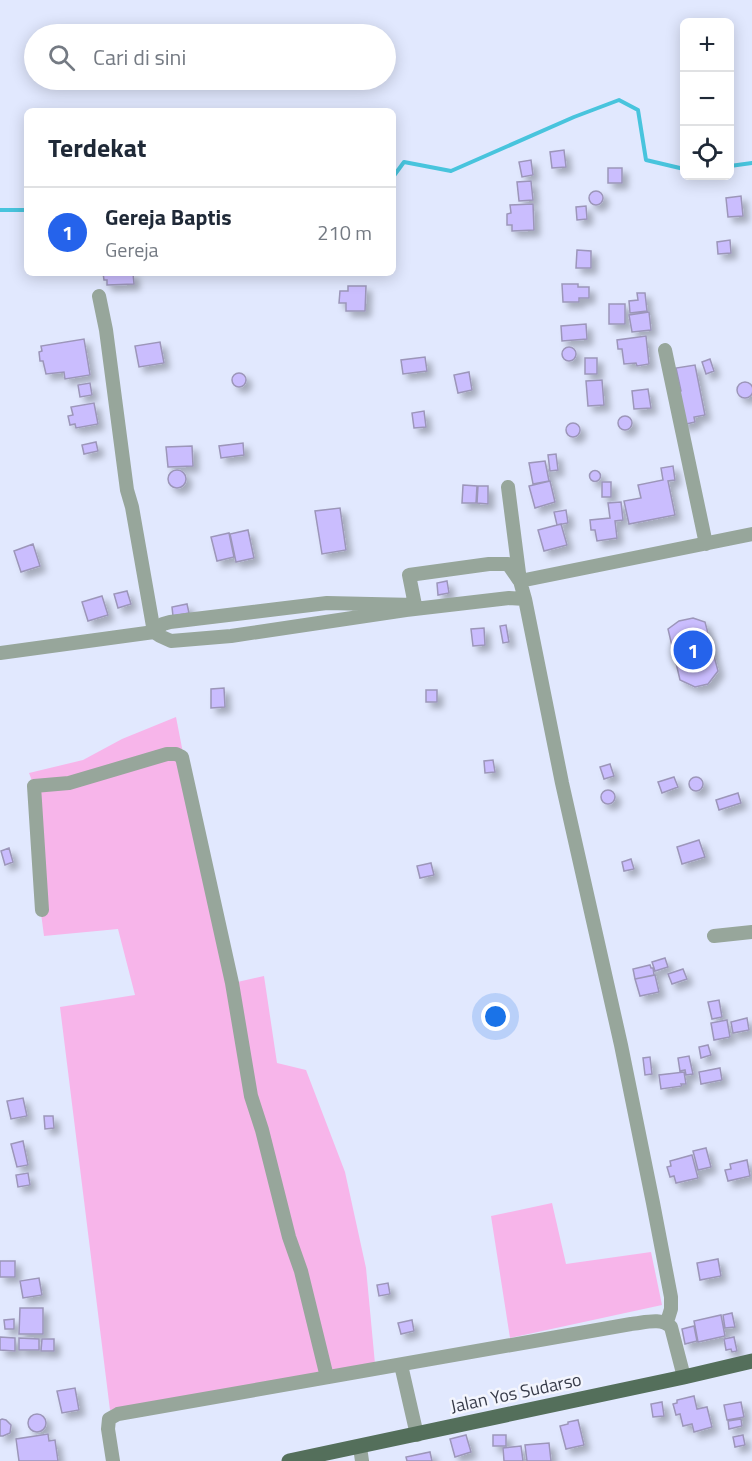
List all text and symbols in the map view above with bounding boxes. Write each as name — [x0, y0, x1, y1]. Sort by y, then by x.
map controls — [680, 18, 734, 180]
button: + — [680, 18, 734, 72]
search box — [24, 24, 396, 90]
text: Cari di sini — [93, 40, 186, 74]
icon: search — [45, 41, 78, 74]
button: − — [680, 72, 734, 126]
button: locate — [680, 126, 734, 180]
text: Terdekat — [48, 128, 147, 167]
text: Gereja Baptis — [105, 200, 232, 234]
text: 1 — [62, 217, 73, 248]
text: 210 m — [317, 217, 372, 248]
text: Gereja — [105, 234, 159, 265]
pin: 1 — [674, 628, 712, 672]
your location — [481, 1002, 510, 1031]
street label: Jalan Yos Sudarso — [448, 1365, 584, 1420]

